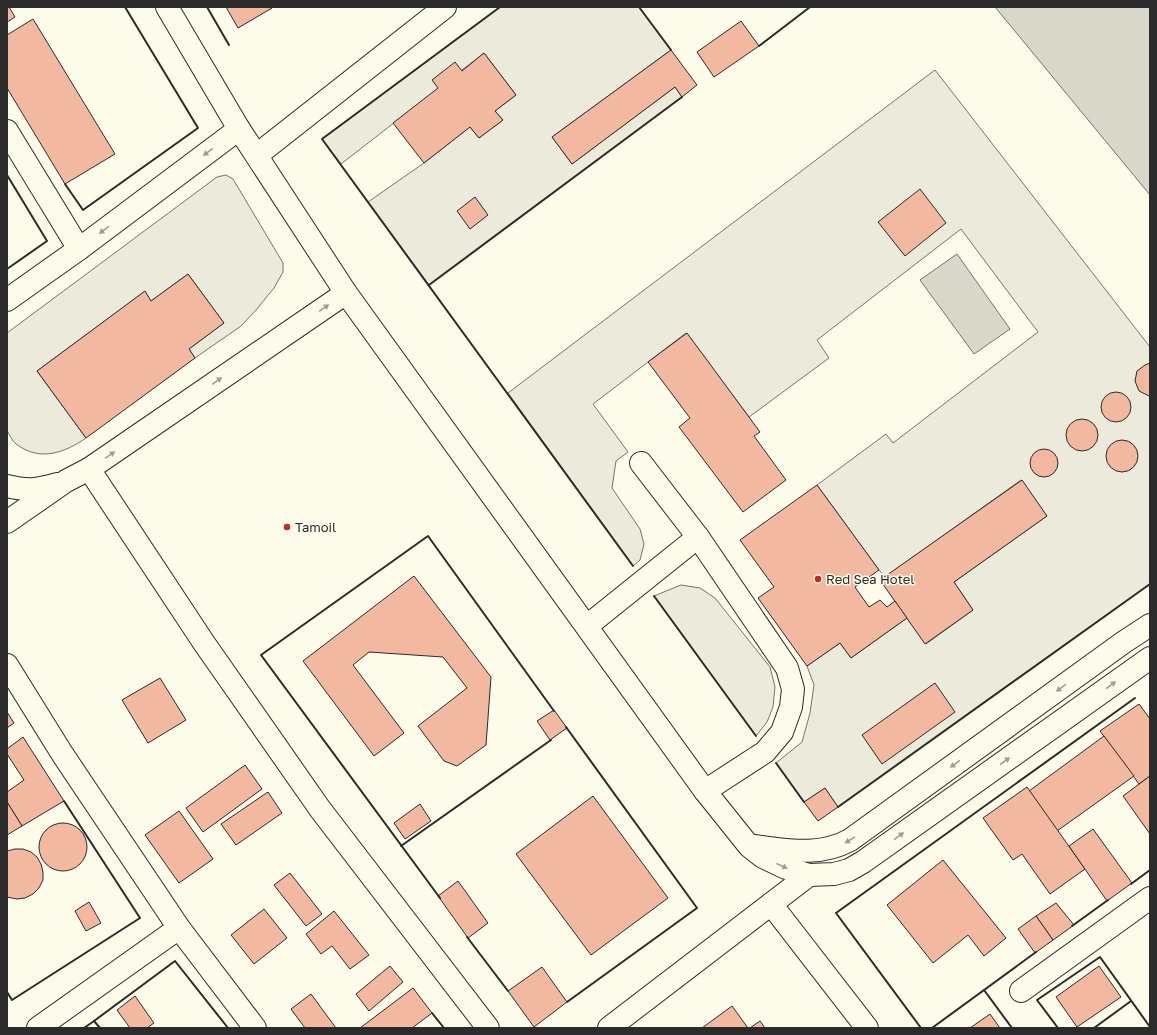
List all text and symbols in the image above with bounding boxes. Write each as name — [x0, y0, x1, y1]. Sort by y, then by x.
one-way arrow — [203, 148, 213, 156]
one-way arrow — [99, 226, 109, 234]
one-way arrow — [319, 304, 329, 312]
one-way arrow — [212, 377, 222, 385]
one-way arrow — [105, 451, 115, 459]
place label: Tamoil — [295, 519, 336, 535]
marker: Tamoil — [282, 522, 292, 532]
place label: Red Sea Hotel — [826, 571, 915, 587]
marker: Red Sea Hotel — [813, 574, 823, 584]
one-way arrow — [1106, 681, 1116, 689]
one-way arrow — [1056, 684, 1066, 692]
one-way arrow — [1000, 757, 1011, 765]
one-way arrow — [950, 760, 961, 768]
one-way arrow — [894, 832, 905, 840]
one-way arrow — [844, 836, 856, 843]
one-way arrow — [776, 863, 787, 869]

